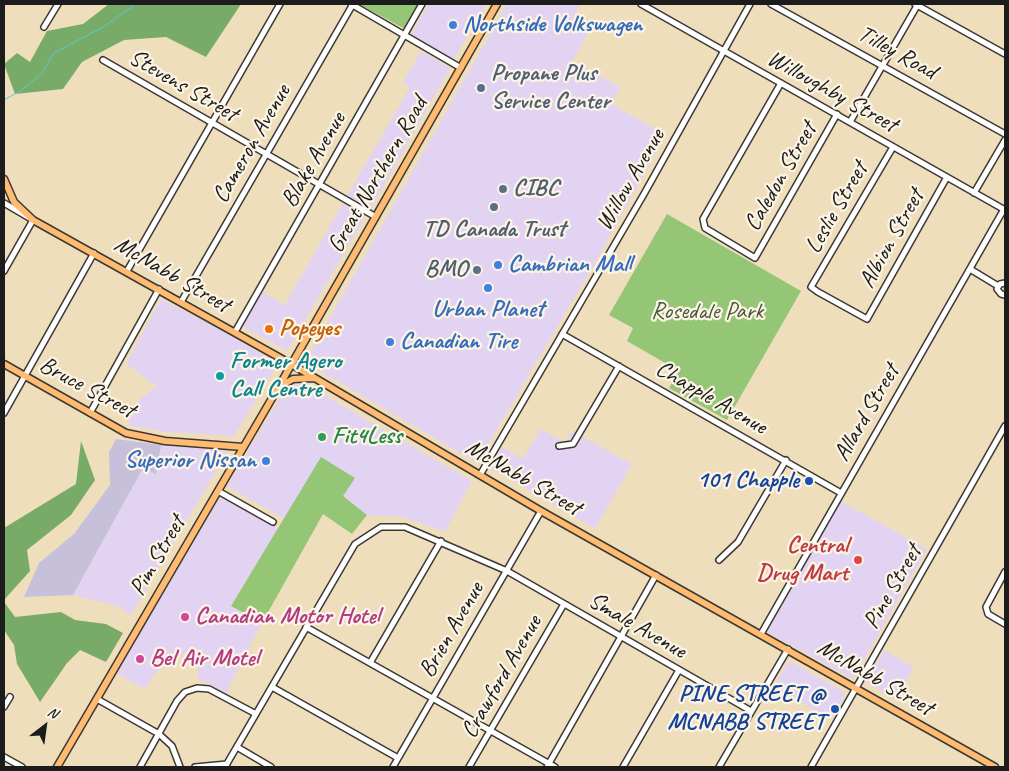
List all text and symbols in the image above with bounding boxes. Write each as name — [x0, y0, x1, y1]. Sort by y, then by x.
place label: Northside Volkswagen — [463, 11, 642, 39]
marker: Northside Volkswagen — [447, 19, 459, 31]
street label: Tilley Road — [853, 20, 941, 86]
street label: Stevens Street — [124, 43, 242, 129]
street label: Willoughby Street — [762, 44, 902, 140]
place label: Propane Plus Service Center — [491, 60, 610, 116]
street label: Cameron Avenue — [207, 80, 297, 208]
marker: Propane Plus Service Center — [475, 82, 487, 94]
street label: Great Northern Road — [322, 92, 434, 258]
street label: Blake Avenue — [275, 107, 353, 213]
street label: Caledon Street — [738, 118, 824, 236]
street label: Willow Avenue — [590, 124, 672, 236]
street label: Leslie Street — [799, 157, 875, 259]
place label: CIBC — [513, 175, 559, 203]
marker: CIBC — [497, 183, 509, 195]
street label: Albion Street — [853, 185, 931, 293]
marker: TD Canada Trust — [488, 201, 500, 213]
place label: TD Canada Trust — [423, 216, 565, 244]
street label: McNabb Street — [109, 230, 235, 320]
place label: Cambrian Mall — [508, 251, 631, 279]
place label: BMO — [425, 256, 467, 284]
marker: Cambrian Mall — [492, 259, 504, 271]
marker: BMO — [471, 264, 483, 276]
marker: Urban Planet — [482, 282, 494, 294]
place label: Urban Planet — [432, 296, 544, 324]
park label: Rosedale Park — [651, 298, 763, 326]
place label: Popeyes — [279, 315, 340, 343]
marker: Popeyes — [263, 323, 275, 335]
place label: Canadian Tire — [400, 328, 517, 356]
marker: Canadian Tire — [384, 336, 396, 348]
place label: Former Agero Call Centre — [230, 348, 342, 404]
street label: Bruce Street — [34, 351, 140, 425]
street label: Chapple Avenue — [650, 355, 772, 441]
street label: Allard Street — [828, 360, 906, 466]
marker: Former Agero Call Centre — [214, 370, 226, 382]
place label: Fit4Less — [332, 423, 402, 451]
marker: Fit4Less — [316, 431, 328, 443]
street label: McNabb Street — [460, 433, 586, 523]
place label: Superior Nissan — [124, 447, 256, 475]
marker: Superior Nissan — [260, 455, 272, 467]
place label: 101 Chapple — [697, 467, 799, 495]
marker: 101 Chapple — [803, 475, 815, 487]
street label: Pim Street — [124, 511, 192, 601]
place label: Central Drug Mart — [757, 532, 848, 588]
street label: Pine Street — [857, 540, 929, 634]
marker: Central Drug Mart — [852, 554, 864, 566]
street label: Brien Avenue — [413, 577, 491, 683]
street label: Smale Avenue — [583, 586, 691, 666]
place label: Canadian Motor Hotel — [195, 603, 380, 631]
street label: Crawford Avenue — [455, 610, 549, 744]
marker: Canadian Motor Hotel — [179, 611, 191, 623]
street label: McNabb Street — [812, 633, 938, 723]
place label: Bel Air Motel — [150, 645, 259, 673]
marker: Bel Air Motel — [134, 653, 146, 665]
place label: PINE STREET @ MCNABB STREET — [668, 681, 825, 737]
north arrow — [20, 701, 70, 751]
text: N — [45, 703, 61, 722]
marker: PINE STREET @ MCNABB STREET — [829, 703, 841, 715]

